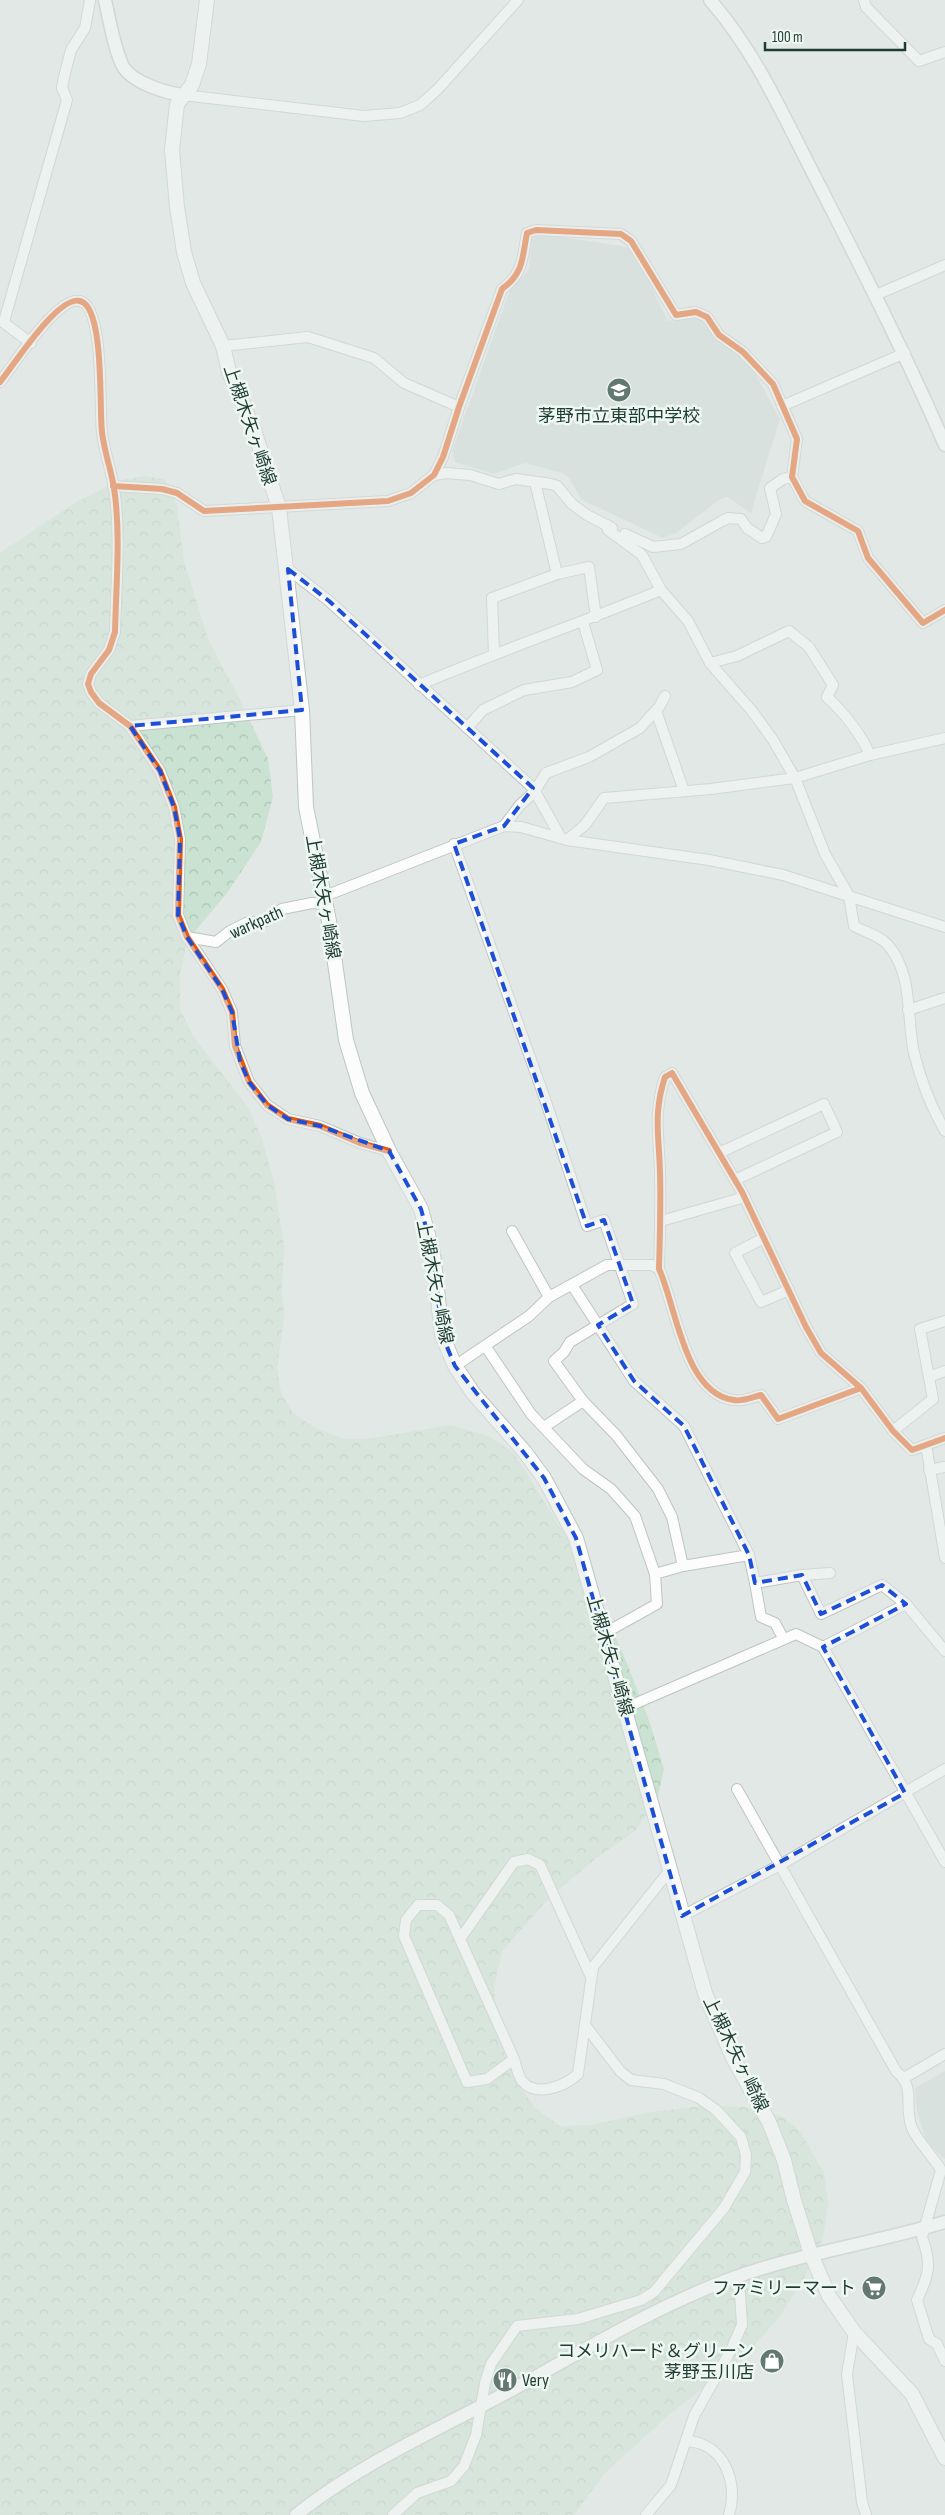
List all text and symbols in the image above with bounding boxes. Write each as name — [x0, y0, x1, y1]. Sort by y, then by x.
scale bar — [765, 20, 905, 52]
text: 100 m — [772, 28, 803, 47]
street label: 上槻木矢ヶ崎線 — [219, 362, 280, 488]
school or university icon: 茅野市立東部中学校 — [606, 377, 632, 403]
place label: 茅野市立東部中学校 — [538, 406, 700, 427]
street label: 上槻木矢ヶ崎線 — [301, 833, 344, 961]
street label: warkpath — [226, 901, 286, 944]
street label: 上槻木矢ヶ崎線 — [412, 1218, 457, 1346]
street label: 上槻木矢ヶ崎線 — [582, 1592, 637, 1719]
street label: 上槻木矢ヶ崎線 — [698, 1993, 773, 2115]
supermarket icon: ファミリーマート — [861, 2275, 887, 2301]
place label: ファミリーマート — [712, 2278, 856, 2299]
place label: コメリハード＆グリーン 茅野玉川店 — [557, 2341, 754, 2383]
shop icon: コメリハード＆グリーン 茅野玉川店 — [759, 2348, 785, 2374]
restaurant icon: Very — [492, 2367, 518, 2393]
place label: Very — [522, 2370, 549, 2391]

